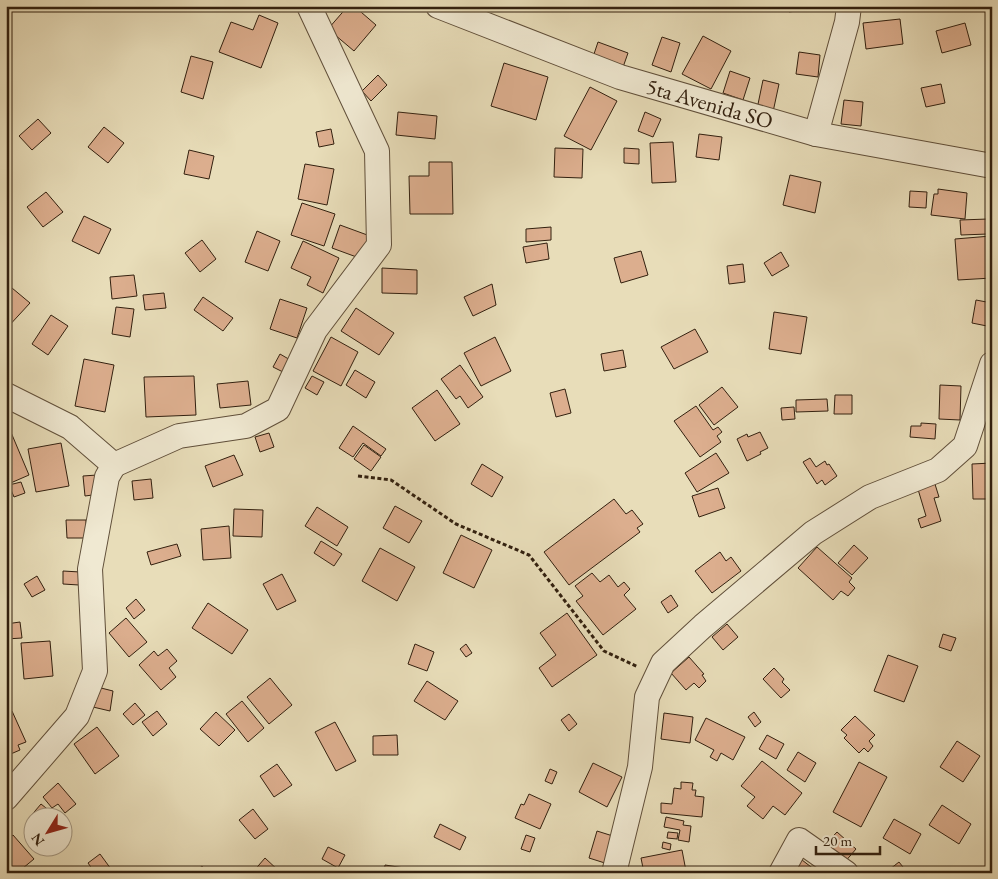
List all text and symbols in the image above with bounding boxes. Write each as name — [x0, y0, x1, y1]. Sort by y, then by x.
street label: 5ta Avenida SO — [643, 71, 776, 136]
north arrow — [22, 806, 72, 856]
scale bar — [816, 824, 879, 856]
text: N — [27, 829, 48, 850]
text: 20 m — [823, 831, 852, 850]

